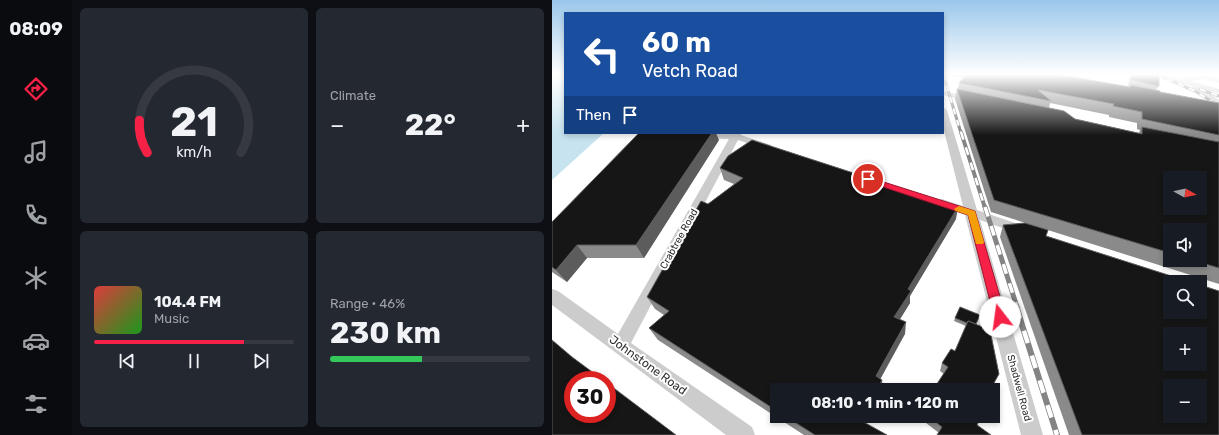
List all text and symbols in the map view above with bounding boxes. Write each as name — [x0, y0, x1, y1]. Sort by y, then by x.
text: 08:09 — [9, 18, 63, 40]
text: 60 m — [642, 26, 711, 59]
icon: left — [576, 28, 628, 80]
text: Vetch Road — [642, 60, 738, 82]
icon: directions — [22, 75, 50, 103]
text: Climate — [330, 88, 376, 103]
text: 21 — [170, 97, 218, 146]
icon: arrive — [619, 104, 641, 126]
text: Then — [576, 106, 611, 124]
text: 22° — [405, 107, 456, 143]
text: − — [330, 112, 344, 139]
text: + — [516, 112, 530, 139]
icon: music — [22, 138, 50, 166]
text: km/h — [176, 144, 212, 161]
pin — [851, 162, 885, 196]
icon: arrive — [857, 168, 879, 190]
north arrow — [1163, 171, 1207, 215]
map controls — [1163, 171, 1207, 423]
icon: phone — [22, 201, 50, 229]
street label: Crabtree Road — [658, 207, 700, 271]
button: sound — [1163, 223, 1207, 267]
icon: climate — [22, 264, 50, 292]
button: search — [1163, 275, 1207, 319]
text: 104.4 FM — [154, 293, 221, 311]
text: Range · 46% — [330, 296, 405, 311]
position arrow — [979, 296, 1021, 338]
text: Music — [154, 311, 189, 326]
text: 230 km — [330, 315, 441, 351]
icon: car — [22, 327, 50, 355]
button: + — [1163, 327, 1207, 371]
street label: Johnstone Road — [607, 332, 689, 398]
icon: previous — [116, 350, 138, 372]
icon: pause — [183, 350, 205, 372]
icon: next — [250, 350, 272, 372]
street label: Shadwell Road — [1004, 353, 1034, 423]
speed limit sign: 30 — [564, 371, 616, 423]
button: − — [1163, 379, 1207, 423]
icon: filters — [22, 390, 50, 418]
text: 08:10 · 1 min · 120 m — [811, 394, 959, 412]

